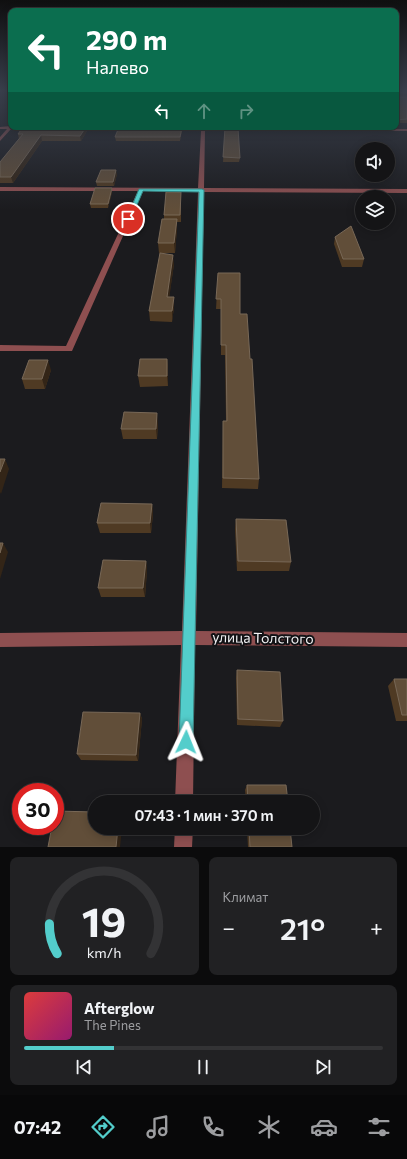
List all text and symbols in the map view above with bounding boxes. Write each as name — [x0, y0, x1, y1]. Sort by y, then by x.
text: 290 m — [86, 22, 167, 56]
icon: left — [20, 24, 72, 76]
text: Налево — [86, 56, 149, 78]
icon: left — [151, 100, 173, 122]
icon: ahead — [193, 100, 215, 122]
icon: right — [235, 100, 257, 122]
map controls — [355, 142, 395, 230]
button: sound — [355, 142, 395, 182]
button: layers — [355, 190, 395, 230]
pin — [111, 202, 145, 236]
icon: arrive — [117, 208, 139, 230]
street label: улица Толстого — [212, 628, 314, 647]
position arrow — [165, 721, 207, 763]
speed limit sign: 30 — [12, 783, 64, 835]
text: 07:43 · 1 мин · 370 m — [134, 806, 274, 824]
text: Климат — [223, 889, 268, 905]
text: 19 — [82, 895, 126, 946]
text: 21° — [280, 909, 325, 946]
text: − — [223, 914, 235, 941]
text: + — [370, 914, 383, 941]
text: km/h — [87, 943, 122, 961]
text: Afterglow — [84, 999, 154, 1017]
text: The Pines — [84, 1017, 141, 1033]
icon: previous — [73, 1056, 95, 1078]
icon: pause — [192, 1056, 214, 1078]
icon: next — [312, 1056, 334, 1078]
icon: directions — [89, 1113, 117, 1141]
icon: music — [144, 1113, 172, 1141]
icon: phone — [199, 1113, 227, 1141]
icon: climate — [255, 1113, 283, 1141]
icon: car — [310, 1113, 338, 1141]
icon: filters — [365, 1113, 393, 1141]
text: 07:42 — [14, 1116, 61, 1138]

